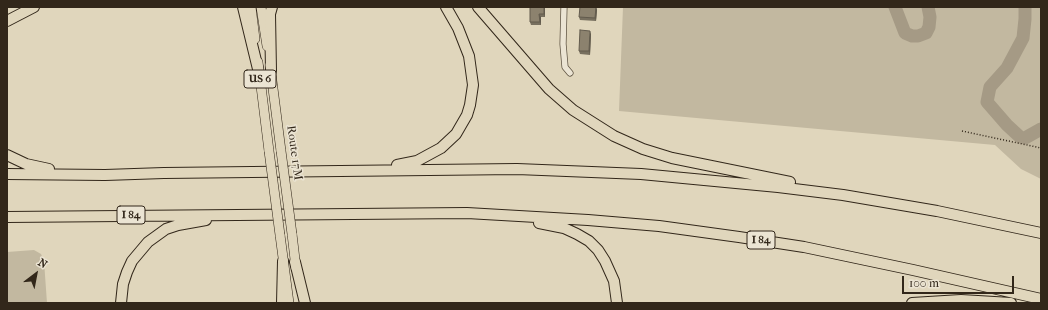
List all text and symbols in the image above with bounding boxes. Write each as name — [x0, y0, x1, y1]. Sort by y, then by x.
road number: US 6 — [244, 70, 276, 88]
street label: Route 17M — [283, 125, 305, 181]
road number: I 84 — [117, 206, 145, 224]
road number: I 84 — [747, 231, 775, 249]
north arrow — [16, 254, 56, 294]
text: N — [36, 256, 50, 271]
scale bar — [904, 268, 1016, 294]
text: 100 m — [909, 276, 939, 290]

